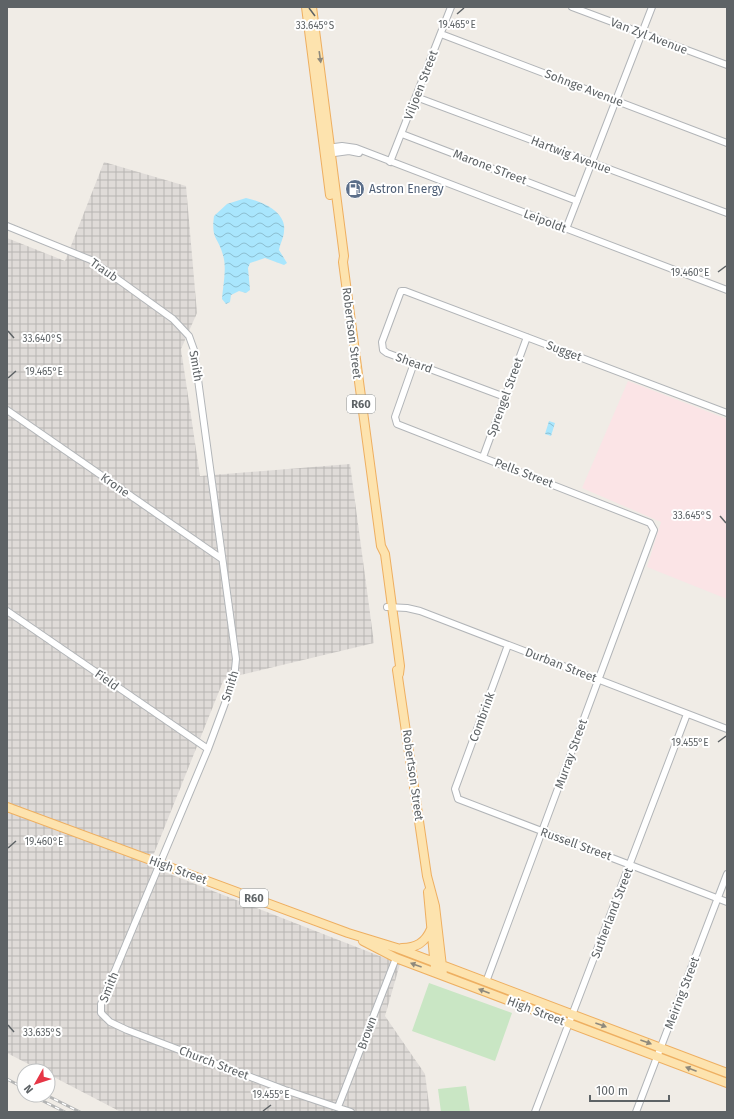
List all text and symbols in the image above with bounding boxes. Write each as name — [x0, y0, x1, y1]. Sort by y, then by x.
street label: Van Zyl Avenue — [608, 15, 690, 57]
text: 19.465°E — [438, 19, 476, 31]
text: 33.645°S — [296, 20, 335, 32]
street label: Viljoen Street — [401, 48, 441, 122]
one-way arrow — [317, 51, 323, 63]
street label: Sohnge Avenue — [543, 67, 625, 109]
street label: Hartwig Avenue — [529, 133, 613, 177]
street label: Marone STreet — [451, 147, 529, 188]
fuel station icon: Astron Energy — [344, 178, 366, 200]
place label: Astron Energy — [369, 182, 444, 196]
street label: Leipoldt — [522, 206, 569, 236]
street label: Traub — [87, 255, 121, 285]
text: 19.460°E — [671, 267, 709, 279]
street label: Robertson Street — [339, 286, 365, 380]
text: 33.640°S — [22, 333, 62, 345]
street label: Sugget — [544, 338, 584, 364]
street label: Smith — [186, 349, 206, 383]
street label: Sheard — [394, 350, 434, 376]
street label: Sprengel Street — [484, 355, 526, 439]
text: 19.465°E — [25, 366, 63, 378]
road number: R60 — [347, 395, 375, 413]
street label: Pells Street — [493, 455, 556, 491]
street label: Krone — [98, 470, 132, 500]
text: 33.645°S — [673, 510, 712, 522]
street label: Durban Street — [523, 645, 599, 685]
street label: Field — [92, 667, 122, 693]
street label: Smith — [219, 669, 241, 703]
street label: Combrink — [467, 689, 498, 744]
street label: Murray Street — [552, 717, 590, 791]
street label: Robertson Street — [400, 728, 426, 822]
text: 19.455°E — [671, 737, 709, 749]
street label: Russell Street — [539, 825, 614, 864]
text: 19.460°E — [25, 836, 63, 848]
street label: High Street — [147, 853, 209, 887]
street label: Sutherland Street — [588, 865, 636, 960]
road number: R60 — [240, 889, 268, 907]
street label: Meiring Street — [662, 954, 702, 1031]
one-way arrow — [409, 962, 421, 968]
street label: Smith — [97, 970, 121, 1004]
one-way arrow — [479, 988, 490, 994]
street label: High Street — [505, 994, 567, 1029]
street label: Brown — [355, 1015, 379, 1051]
one-way arrow — [596, 1023, 608, 1029]
text: 33.635°S — [23, 1027, 62, 1039]
one-way arrow — [640, 1039, 652, 1045]
street label: Church Street — [177, 1043, 251, 1083]
north arrow — [16, 1063, 56, 1103]
one-way arrow — [684, 1066, 696, 1072]
scale bar — [590, 1077, 669, 1103]
text: N — [21, 1082, 36, 1096]
text: 100 m — [596, 1084, 628, 1098]
text: 19.455°E — [252, 1089, 290, 1101]

